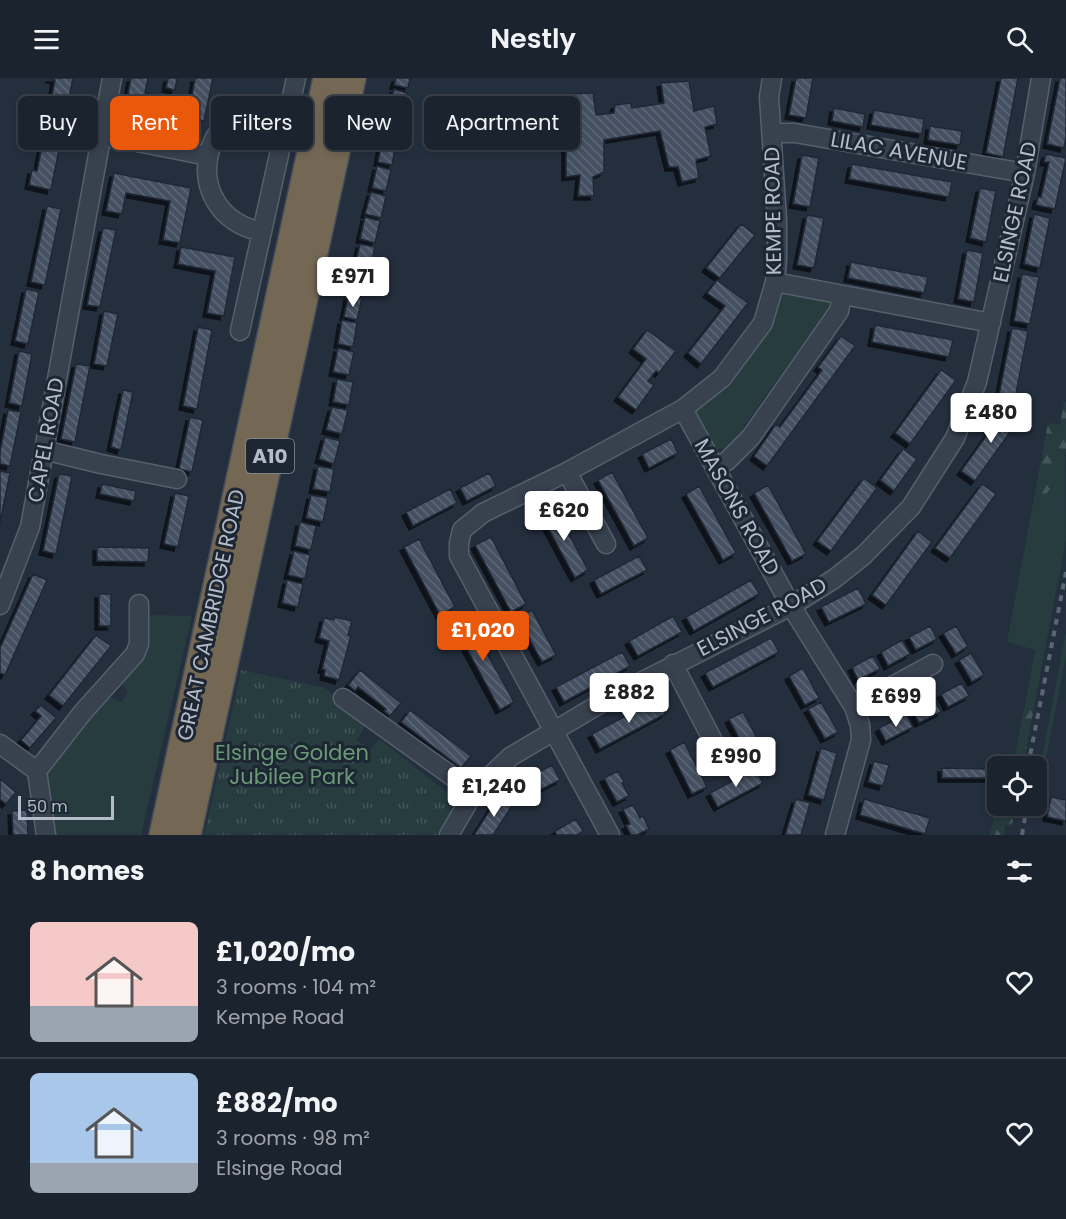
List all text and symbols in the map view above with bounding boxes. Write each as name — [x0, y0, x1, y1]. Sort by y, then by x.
text: Nestly — [490, 20, 576, 57]
icon: menu — [30, 23, 63, 56]
icon: search — [1003, 23, 1036, 56]
chip: Buy — [18, 96, 98, 150]
chip: Rent — [110, 96, 199, 150]
chip: Filters — [211, 96, 313, 150]
chip: New — [325, 96, 412, 150]
chip: Apartment — [424, 96, 580, 150]
street label: LILAC AVENUE — [829, 124, 970, 177]
street label: ELSINGE ROAD — [985, 139, 1044, 285]
street label: KEMPE ROAD — [757, 147, 788, 275]
pin: £971 — [317, 257, 389, 308]
text: £971 — [331, 262, 375, 290]
street label: CAPEL ROAD — [20, 375, 71, 505]
pin: £480 — [955, 393, 1027, 444]
text: £480 — [965, 398, 1017, 426]
street label: MASONS ROAD — [688, 433, 787, 580]
road number: A10 — [246, 439, 294, 473]
street label: GREAT CAMBRIDGE ROAD — [170, 487, 251, 743]
pin: £620 — [528, 491, 600, 542]
text: £620 — [539, 496, 589, 524]
street label: ELSINGE ROAD — [692, 570, 832, 663]
pin: £1,020 — [434, 611, 532, 662]
text: £1,020 — [451, 616, 515, 644]
pin: £882 — [593, 673, 665, 724]
pin: £699 — [860, 677, 932, 728]
text: £882 — [604, 678, 654, 706]
text: £699 — [871, 682, 921, 710]
pin: £990 — [700, 737, 772, 788]
park label: Elsinge Golden Jubilee Park — [215, 738, 369, 791]
text: £990 — [711, 742, 761, 770]
map controls — [987, 756, 1047, 816]
button: locate — [987, 756, 1047, 816]
pin: £1,240 — [445, 767, 543, 818]
text: £1,240 — [462, 772, 526, 800]
scale bar — [18, 793, 114, 820]
text: 50 m — [27, 795, 68, 818]
text: 8 homes — [30, 853, 145, 889]
icon: filters — [1003, 855, 1036, 888]
text: £1,020/mo — [216, 934, 355, 970]
icon: home — [78, 946, 150, 1018]
icon: heart — [1003, 966, 1036, 999]
text: 3 rooms · 104 m² — [216, 973, 376, 1001]
text: Kempe Road — [216, 1003, 344, 1031]
text: £882/mo — [216, 1085, 338, 1121]
icon: home — [78, 1097, 150, 1169]
icon: heart — [1003, 1117, 1036, 1150]
text: 3 rooms · 98 m² — [216, 1124, 370, 1152]
text: Elsinge Road — [216, 1154, 343, 1182]

